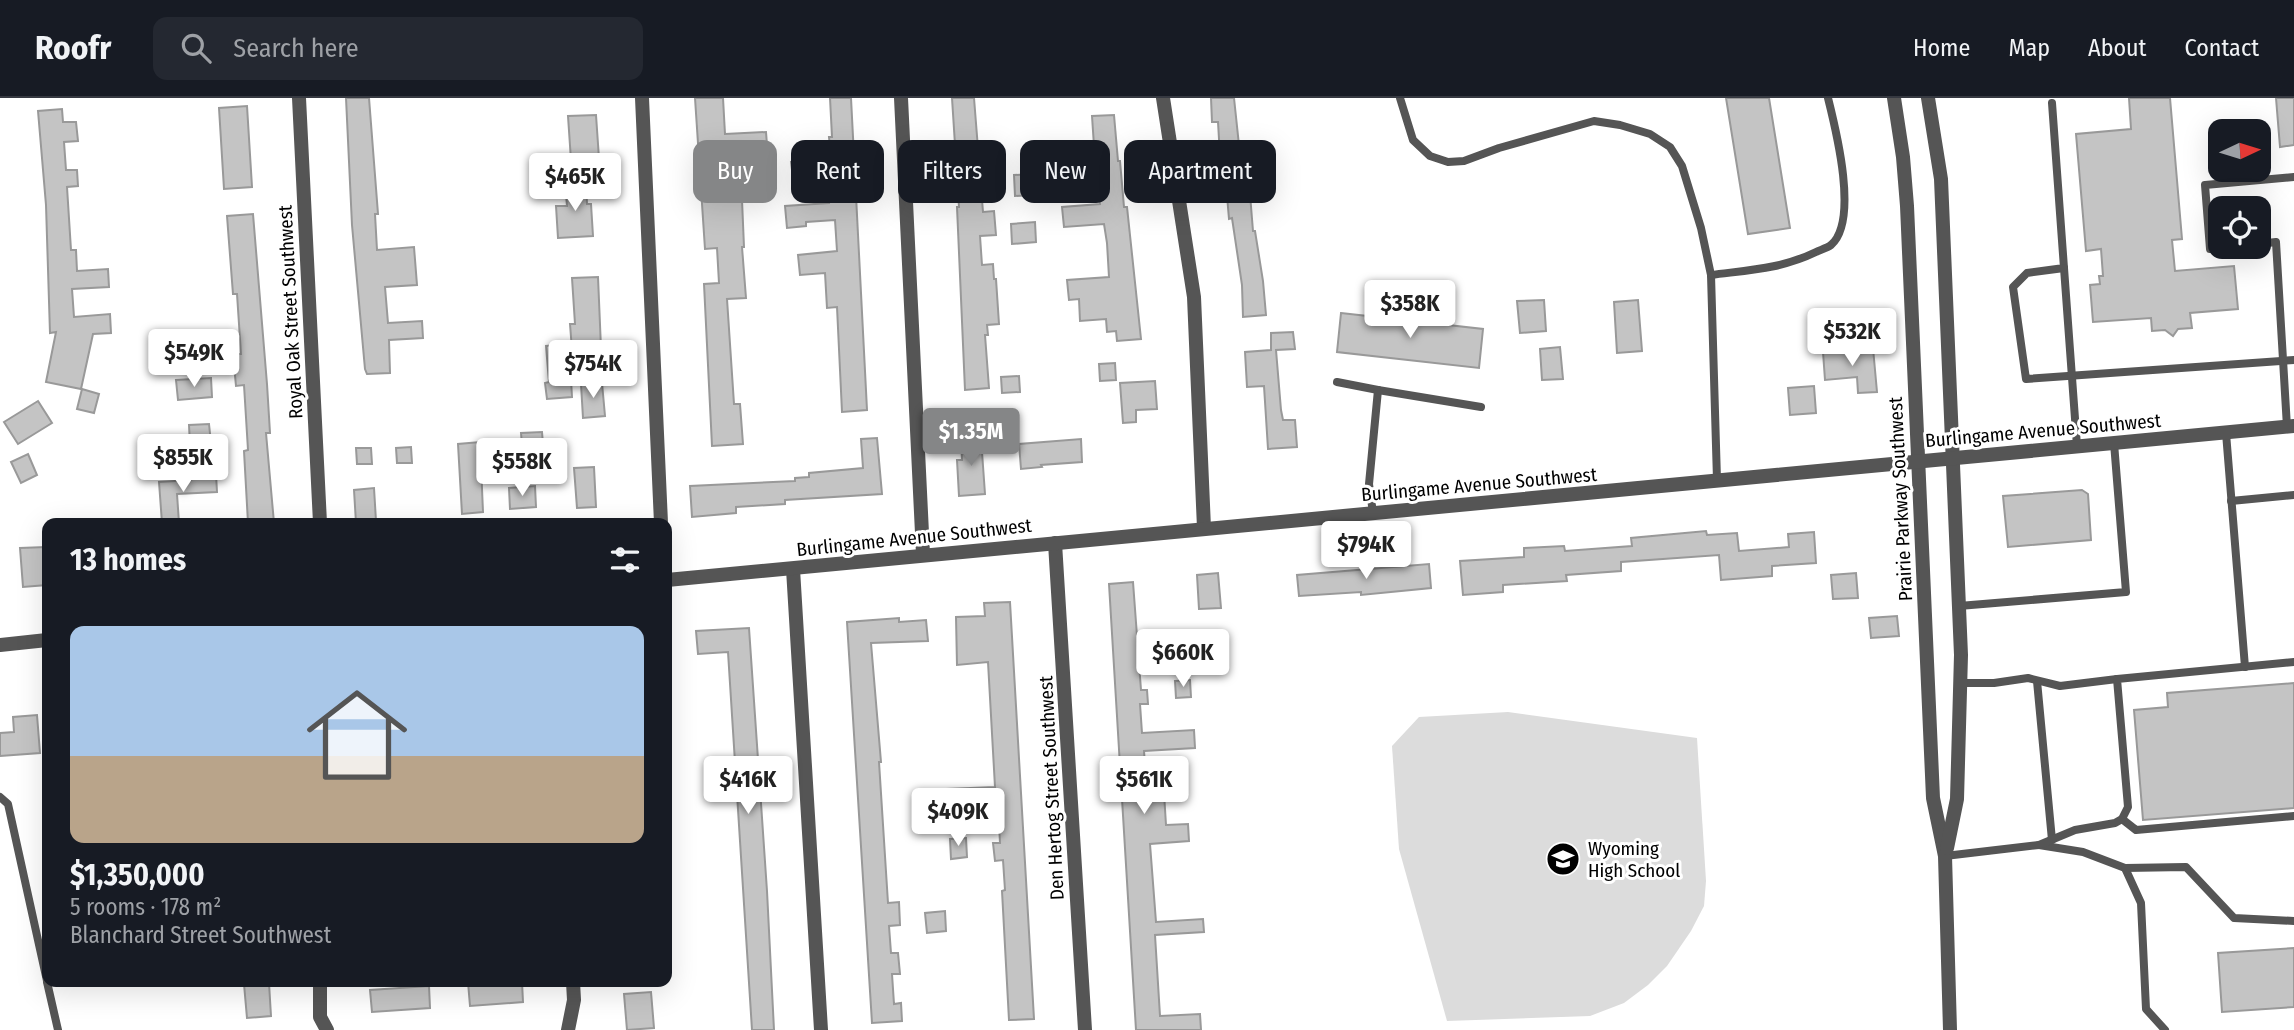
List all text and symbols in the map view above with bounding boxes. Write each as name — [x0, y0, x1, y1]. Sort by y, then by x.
search box — [153, 17, 643, 80]
text: Roofr — [35, 28, 111, 68]
icon: search — [177, 29, 215, 67]
text: Search here — [233, 33, 359, 64]
text: Home — [1913, 34, 1970, 62]
text: Map — [2008, 34, 2050, 62]
text: About — [2088, 34, 2146, 62]
text: Contact — [2184, 34, 2259, 62]
north arrow — [2208, 119, 2272, 182]
map controls — [2208, 119, 2271, 259]
chip: Buy — [693, 140, 777, 203]
chip: Rent — [791, 140, 884, 203]
chip: Filters — [898, 140, 1006, 203]
chip: New — [1020, 140, 1110, 203]
chip: Apartment — [1124, 140, 1276, 203]
pin: $465K — [526, 153, 624, 213]
text: $465K — [545, 162, 605, 190]
button: locate — [2208, 196, 2271, 259]
street label: Royal Oak Street Southwest — [273, 204, 308, 419]
pin: $358K — [1361, 280, 1459, 340]
text: $358K — [1380, 289, 1440, 317]
pin: $532K — [1803, 308, 1901, 368]
text: $532K — [1823, 317, 1881, 345]
pin: $549K — [145, 330, 243, 389]
text: $549K — [164, 338, 224, 366]
pin: $754K — [544, 341, 642, 400]
text: $754K — [564, 349, 622, 377]
street label: Prairie Parkway Southwest — [1884, 395, 1917, 602]
pin: $1.35M — [914, 408, 1028, 468]
street label: Burlingame Avenue Southwest — [1924, 409, 2163, 452]
text: $1.35M — [939, 417, 1003, 445]
pin: $855K — [134, 434, 232, 494]
pin: $558K — [473, 438, 571, 498]
text: $855K — [153, 443, 213, 471]
text: $558K — [492, 447, 552, 475]
street label: Burlingame Avenue Southwest — [1360, 463, 1599, 506]
street label: Burlingame Avenue Southwest — [795, 514, 1034, 561]
pin: $794K — [1317, 522, 1415, 581]
text: $794K — [1337, 530, 1395, 558]
icon: filters — [606, 541, 644, 579]
text: 13 homes — [70, 542, 186, 578]
pin: $660K — [1134, 630, 1232, 689]
text: $660K — [1152, 638, 1214, 666]
icon: home — [294, 672, 420, 798]
street label: Den Hertog Street Southwest — [1034, 674, 1069, 901]
pin: $416K — [699, 756, 797, 816]
pin: $561K — [1095, 756, 1193, 816]
text: $416K — [720, 765, 776, 793]
text: $561K — [1116, 765, 1172, 793]
pin: $409K — [909, 788, 1007, 848]
text: $409K — [928, 797, 988, 825]
place label: Wyoming High School — [1588, 837, 1680, 882]
school or university icon: Wyoming High School — [1544, 840, 1582, 878]
text: $1,350,000 — [70, 857, 205, 893]
text: 5 rooms · 178 m² — [70, 893, 221, 921]
text: Blanchard Street Southwest — [70, 921, 331, 949]

